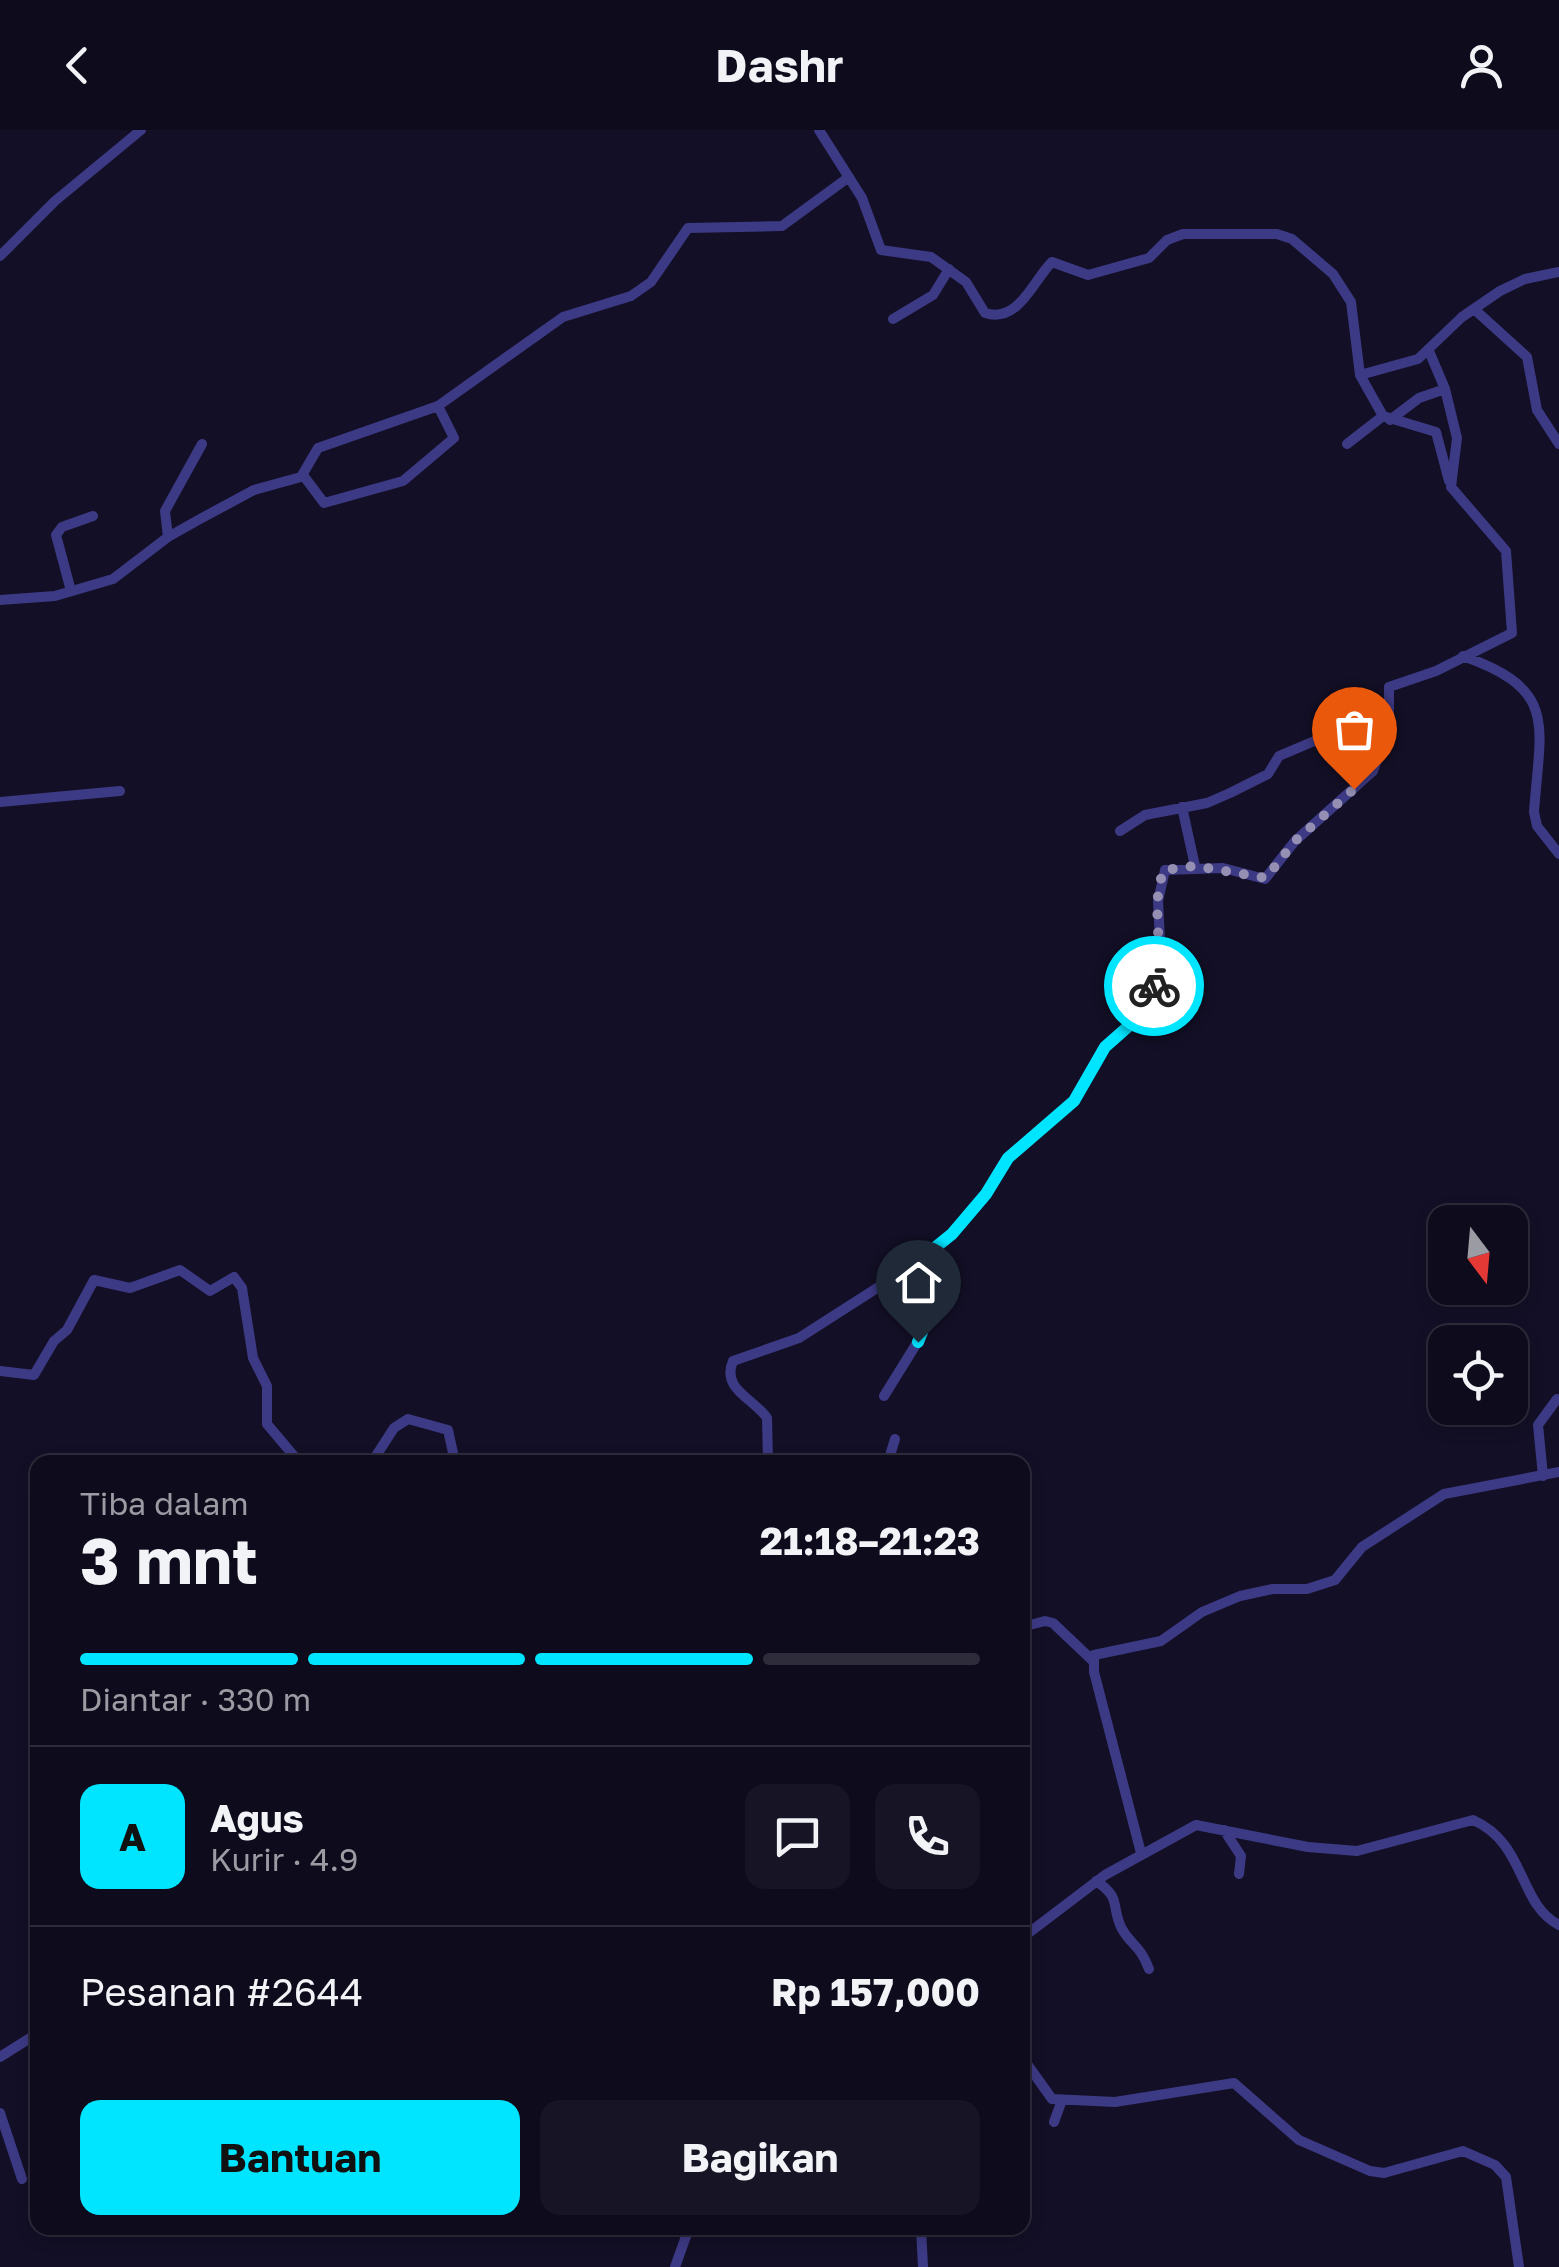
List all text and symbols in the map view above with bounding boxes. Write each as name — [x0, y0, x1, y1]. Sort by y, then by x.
icon: back — [50, 38, 105, 93]
text: Dashr — [715, 38, 844, 92]
icon: person — [1454, 38, 1509, 93]
pin — [1312, 687, 1397, 790]
icon: bag — [1327, 702, 1382, 757]
courier — [1104, 936, 1204, 1036]
icon: bike — [1127, 959, 1182, 1014]
north arrow — [1428, 1205, 1528, 1305]
map controls — [1428, 1205, 1528, 1425]
pin — [876, 1240, 961, 1343]
icon: home — [891, 1255, 946, 1310]
button: locate — [1428, 1325, 1528, 1425]
text: Tiba dalam — [80, 1484, 249, 1522]
text: 21:18–21:23 — [760, 1518, 980, 1563]
text: 3 mnt — [80, 1520, 258, 1598]
text: Diantar · 330 m — [80, 1680, 311, 1718]
button: chat — [745, 1784, 850, 1889]
button: phone — [875, 1784, 980, 1889]
text: Agus — [210, 1795, 304, 1840]
text: A — [119, 1814, 146, 1859]
text: Kurir · 4.9 — [210, 1840, 358, 1878]
text: Pesanan #2644 — [80, 1969, 363, 2014]
text: Rp 157,000 — [771, 1969, 980, 2014]
button: Bantuan — [80, 2100, 520, 2215]
button: Bagikan — [540, 2100, 980, 2215]

